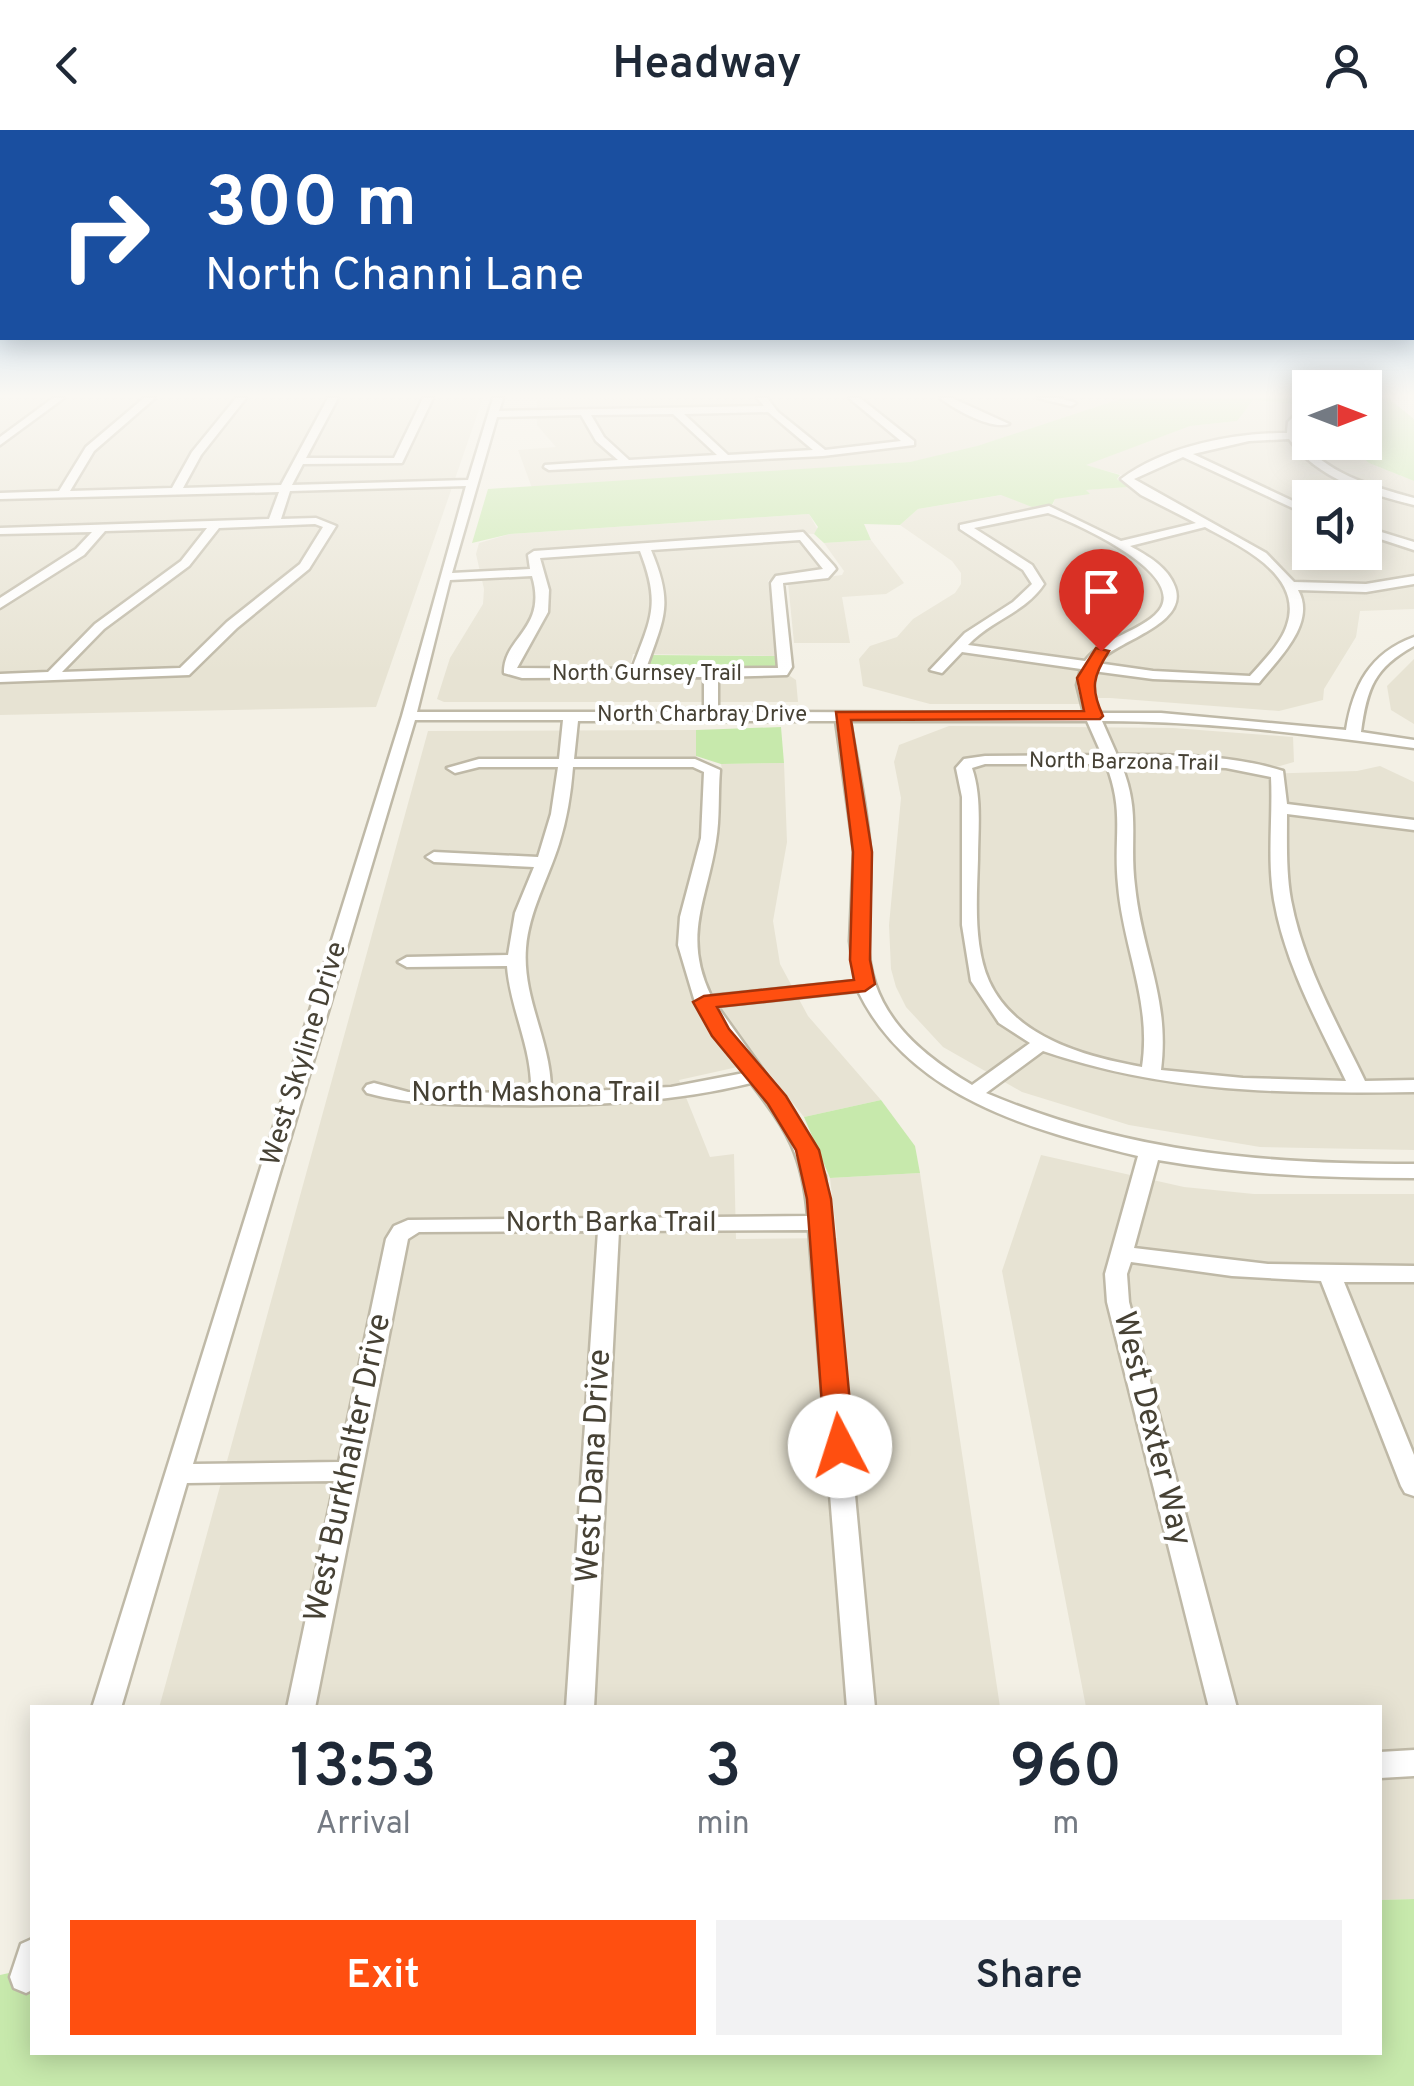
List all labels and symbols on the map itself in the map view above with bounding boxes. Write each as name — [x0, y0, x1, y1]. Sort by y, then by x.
north arrow — [1292, 370, 1382, 460]
pin — [1059, 549, 1144, 652]
street label: North Gurnsey Trail — [552, 661, 742, 688]
street label: North Charbray Drive — [597, 702, 807, 729]
street label: North Barzona Trail — [1029, 748, 1219, 778]
street label: West Skyline Drive — [254, 938, 356, 1170]
street label: North Mashona Trail — [411, 1076, 661, 1112]
street label: North Barka Trail — [505, 1206, 717, 1242]
street label: West Dexter Way — [1103, 1308, 1199, 1550]
street label: West Burkhalter Drive — [297, 1310, 401, 1626]
street label: West Dana Drive — [569, 1348, 621, 1584]
position arrow — [788, 1394, 892, 1498]

